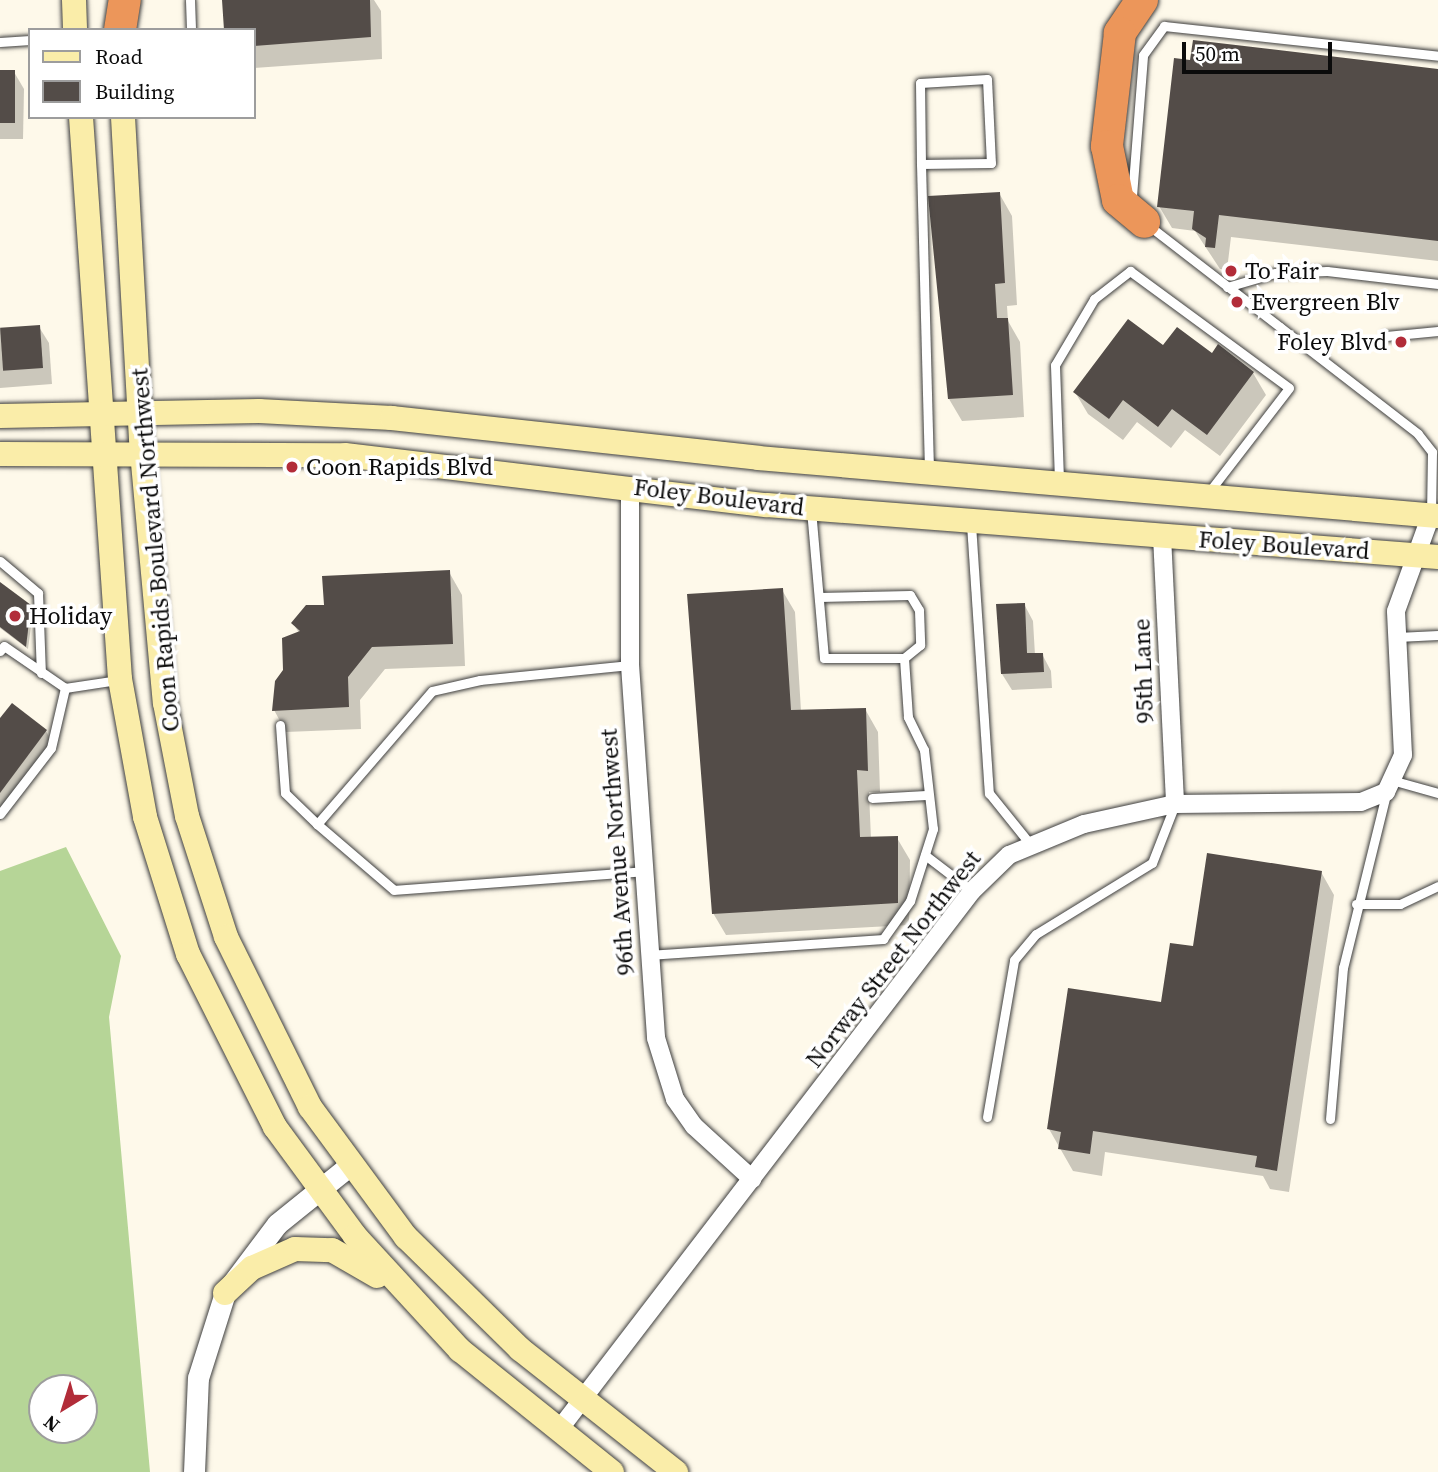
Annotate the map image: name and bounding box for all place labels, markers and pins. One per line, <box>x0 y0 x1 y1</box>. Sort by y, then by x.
place label: To Fair <box>1245 257 1319 285</box>
marker: To Fair <box>1223 263 1239 279</box>
place label: Evergreen Blv <box>1251 288 1400 316</box>
marker: Evergreen Blv <box>1229 294 1245 310</box>
place label: Foley Blvd <box>1277 328 1387 356</box>
marker: Foley Blvd <box>1393 334 1409 350</box>
place label: Coon Rapids Blvd <box>306 453 493 481</box>
marker: Coon Rapids Blvd <box>284 459 300 475</box>
place label: Holiday <box>29 602 112 630</box>
marker: Holiday <box>7 608 23 624</box>

